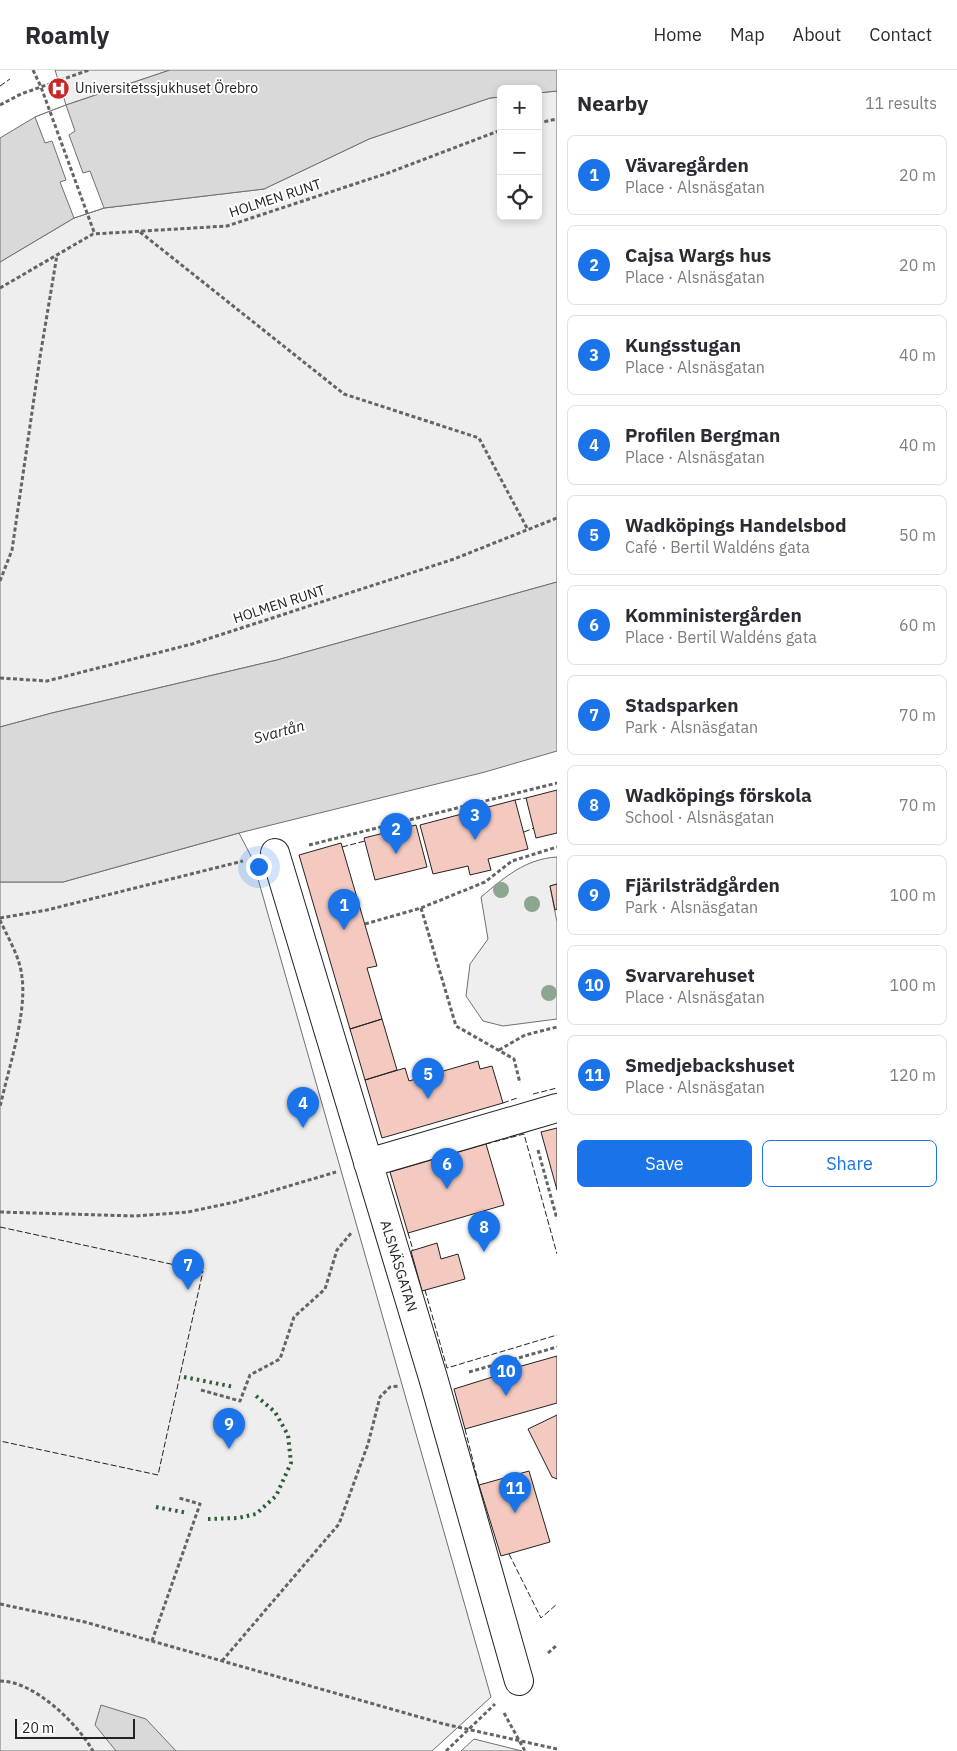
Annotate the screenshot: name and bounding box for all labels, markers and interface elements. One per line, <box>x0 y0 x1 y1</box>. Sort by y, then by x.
text: Roamly <box>25 19 109 51</box>
text: Home <box>654 23 702 46</box>
text: Map <box>730 23 765 46</box>
text: About <box>793 23 841 46</box>
text: Contact <box>869 23 932 46</box>
hospital icon: Universitetssjukhuset Örebro <box>47 76 71 100</box>
place label: Universitetssjukhuset Örebro <box>75 79 258 97</box>
map controls <box>497 85 542 220</box>
button: + <box>497 85 542 130</box>
text: Nearby <box>577 89 648 117</box>
text: 11 results <box>865 93 937 113</box>
button: − <box>497 130 542 175</box>
text: Vävaregården <box>625 153 749 177</box>
text: 1 <box>589 165 599 185</box>
text: 20 m <box>899 165 936 185</box>
street label: HOLMEN RUNT <box>227 175 323 221</box>
button: locate <box>497 175 542 220</box>
text: Place · Alsnäsgatan <box>625 177 765 197</box>
text: Cajsa Wargs hus <box>625 243 771 267</box>
text: 2 <box>589 255 599 275</box>
text: 20 m <box>899 255 936 275</box>
text: Place · Alsnäsgatan <box>625 267 765 287</box>
text: Kungsstugan <box>625 333 741 357</box>
text: 3 <box>589 345 599 365</box>
text: 40 m <box>899 345 936 365</box>
text: Place · Alsnäsgatan <box>625 357 765 377</box>
text: Profilen Bergman <box>625 423 780 447</box>
text: 4 <box>589 435 599 455</box>
text: 40 m <box>899 435 936 455</box>
text: Place · Alsnäsgatan <box>625 447 765 467</box>
text: Wadköpings Handelsbod <box>625 513 847 537</box>
text: 5 <box>589 525 599 545</box>
text: 50 m <box>899 525 936 545</box>
text: Café · Bertil Waldéns gata <box>625 537 810 557</box>
street label: HOLMEN RUNT <box>231 581 327 627</box>
text: Komministergården <box>625 603 802 627</box>
text: 6 <box>589 615 599 635</box>
text: 60 m <box>899 615 936 635</box>
text: Place · Bertil Waldéns gata <box>625 627 817 647</box>
text: Stadsparken <box>625 693 738 717</box>
text: 7 <box>589 705 599 725</box>
text: 70 m <box>899 705 936 725</box>
water label: Svartån <box>251 716 306 747</box>
text: Park · Alsnäsgatan <box>625 717 758 737</box>
text: Wadköpings förskola <box>625 783 812 807</box>
text: 8 <box>589 795 599 815</box>
text: 70 m <box>899 795 936 815</box>
pin: 3 <box>459 799 491 840</box>
text: School · Alsnäsgatan <box>625 807 774 827</box>
pin: 2 <box>380 813 412 854</box>
your location <box>246 854 272 880</box>
text: Fjärilsträdgården <box>625 873 780 897</box>
text: 9 <box>589 885 599 905</box>
text: 100 m <box>889 885 936 905</box>
pin: 1 <box>328 889 360 930</box>
text: Park · Alsnäsgatan <box>625 897 758 917</box>
text: Svarvarehuset <box>625 963 755 987</box>
text: 10 <box>584 975 604 995</box>
text: 100 m <box>889 975 936 995</box>
text: Place · Alsnäsgatan <box>625 987 765 1007</box>
text: Smedjebackshuset <box>625 1053 795 1077</box>
pin: 5 <box>412 1058 444 1099</box>
text: 11 <box>584 1065 604 1085</box>
text: 120 m <box>889 1065 936 1085</box>
text: Place · Alsnäsgatan <box>625 1077 765 1097</box>
pin: 4 <box>287 1087 319 1128</box>
button: Save <box>577 1140 752 1187</box>
button: Share <box>762 1140 937 1187</box>
pin: 6 <box>431 1148 463 1189</box>
pin: 8 <box>468 1211 500 1252</box>
street label: ALSNÄSGATAN <box>377 1218 421 1314</box>
pin: 7 <box>172 1249 204 1290</box>
pin: 10 <box>490 1355 522 1396</box>
pin: 9 <box>213 1408 245 1449</box>
pin: 11 <box>499 1472 531 1513</box>
scale bar <box>15 1716 135 1739</box>
text: 20 m <box>22 1719 54 1737</box>

